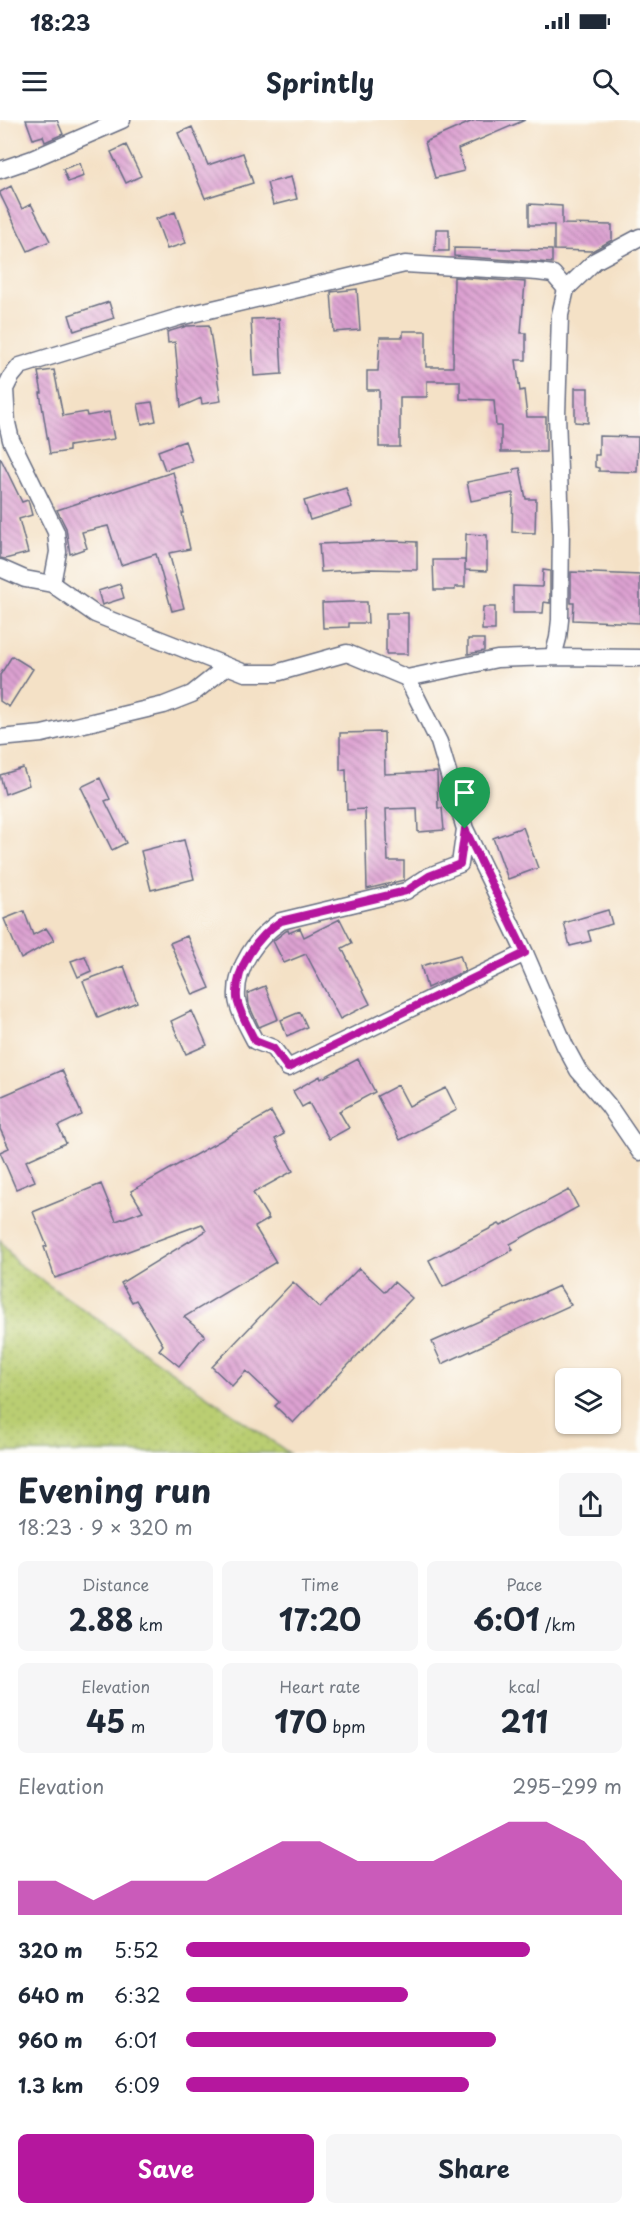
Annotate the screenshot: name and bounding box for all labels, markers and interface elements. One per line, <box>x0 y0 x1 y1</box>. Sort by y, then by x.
text: 18:23 <box>30 5 90 38</box>
text: Sprintly <box>266 61 374 102</box>
icon: menu <box>18 65 51 98</box>
icon: search <box>589 65 622 98</box>
pin <box>439 767 490 829</box>
icon: arrive <box>448 776 481 809</box>
map controls <box>555 1368 621 1434</box>
button: layers <box>555 1368 621 1434</box>
text: Evening run <box>18 1464 211 1514</box>
button: share <box>559 1473 622 1536</box>
text: 18:23 · 9 × 320 m <box>18 1512 193 1542</box>
text: Distance <box>82 1572 149 1596</box>
text: Time <box>301 1572 339 1596</box>
text: Pace <box>506 1572 542 1596</box>
text: 2.88 <box>68 1596 134 1641</box>
text: 17:20 <box>279 1596 361 1641</box>
text: 6:01 <box>473 1596 540 1641</box>
text: km <box>134 1612 163 1636</box>
text: /km <box>540 1612 575 1636</box>
text: Elevation <box>81 1674 150 1698</box>
text: Heart rate <box>280 1674 360 1698</box>
text: kcal <box>508 1674 540 1698</box>
text: 45 <box>86 1698 125 1743</box>
text: 170 <box>274 1698 327 1743</box>
text: 211 <box>500 1698 548 1743</box>
text: m <box>125 1714 145 1738</box>
text: bpm <box>327 1714 366 1738</box>
text: Elevation <box>18 1771 104 1801</box>
text: 295–299 m <box>512 1771 622 1801</box>
text: 320 m <box>18 1935 83 1965</box>
text: 5:52 <box>114 1935 159 1965</box>
text: 640 m <box>18 1980 84 2010</box>
text: 6:32 <box>114 1980 161 2010</box>
text: 960 m <box>18 2025 83 2055</box>
text: 6:01 <box>114 2025 157 2055</box>
text: 1.3 km <box>18 2070 84 2100</box>
text: 6:09 <box>114 2070 160 2100</box>
button: Save <box>18 2134 314 2203</box>
button: Share <box>326 2134 622 2203</box>

